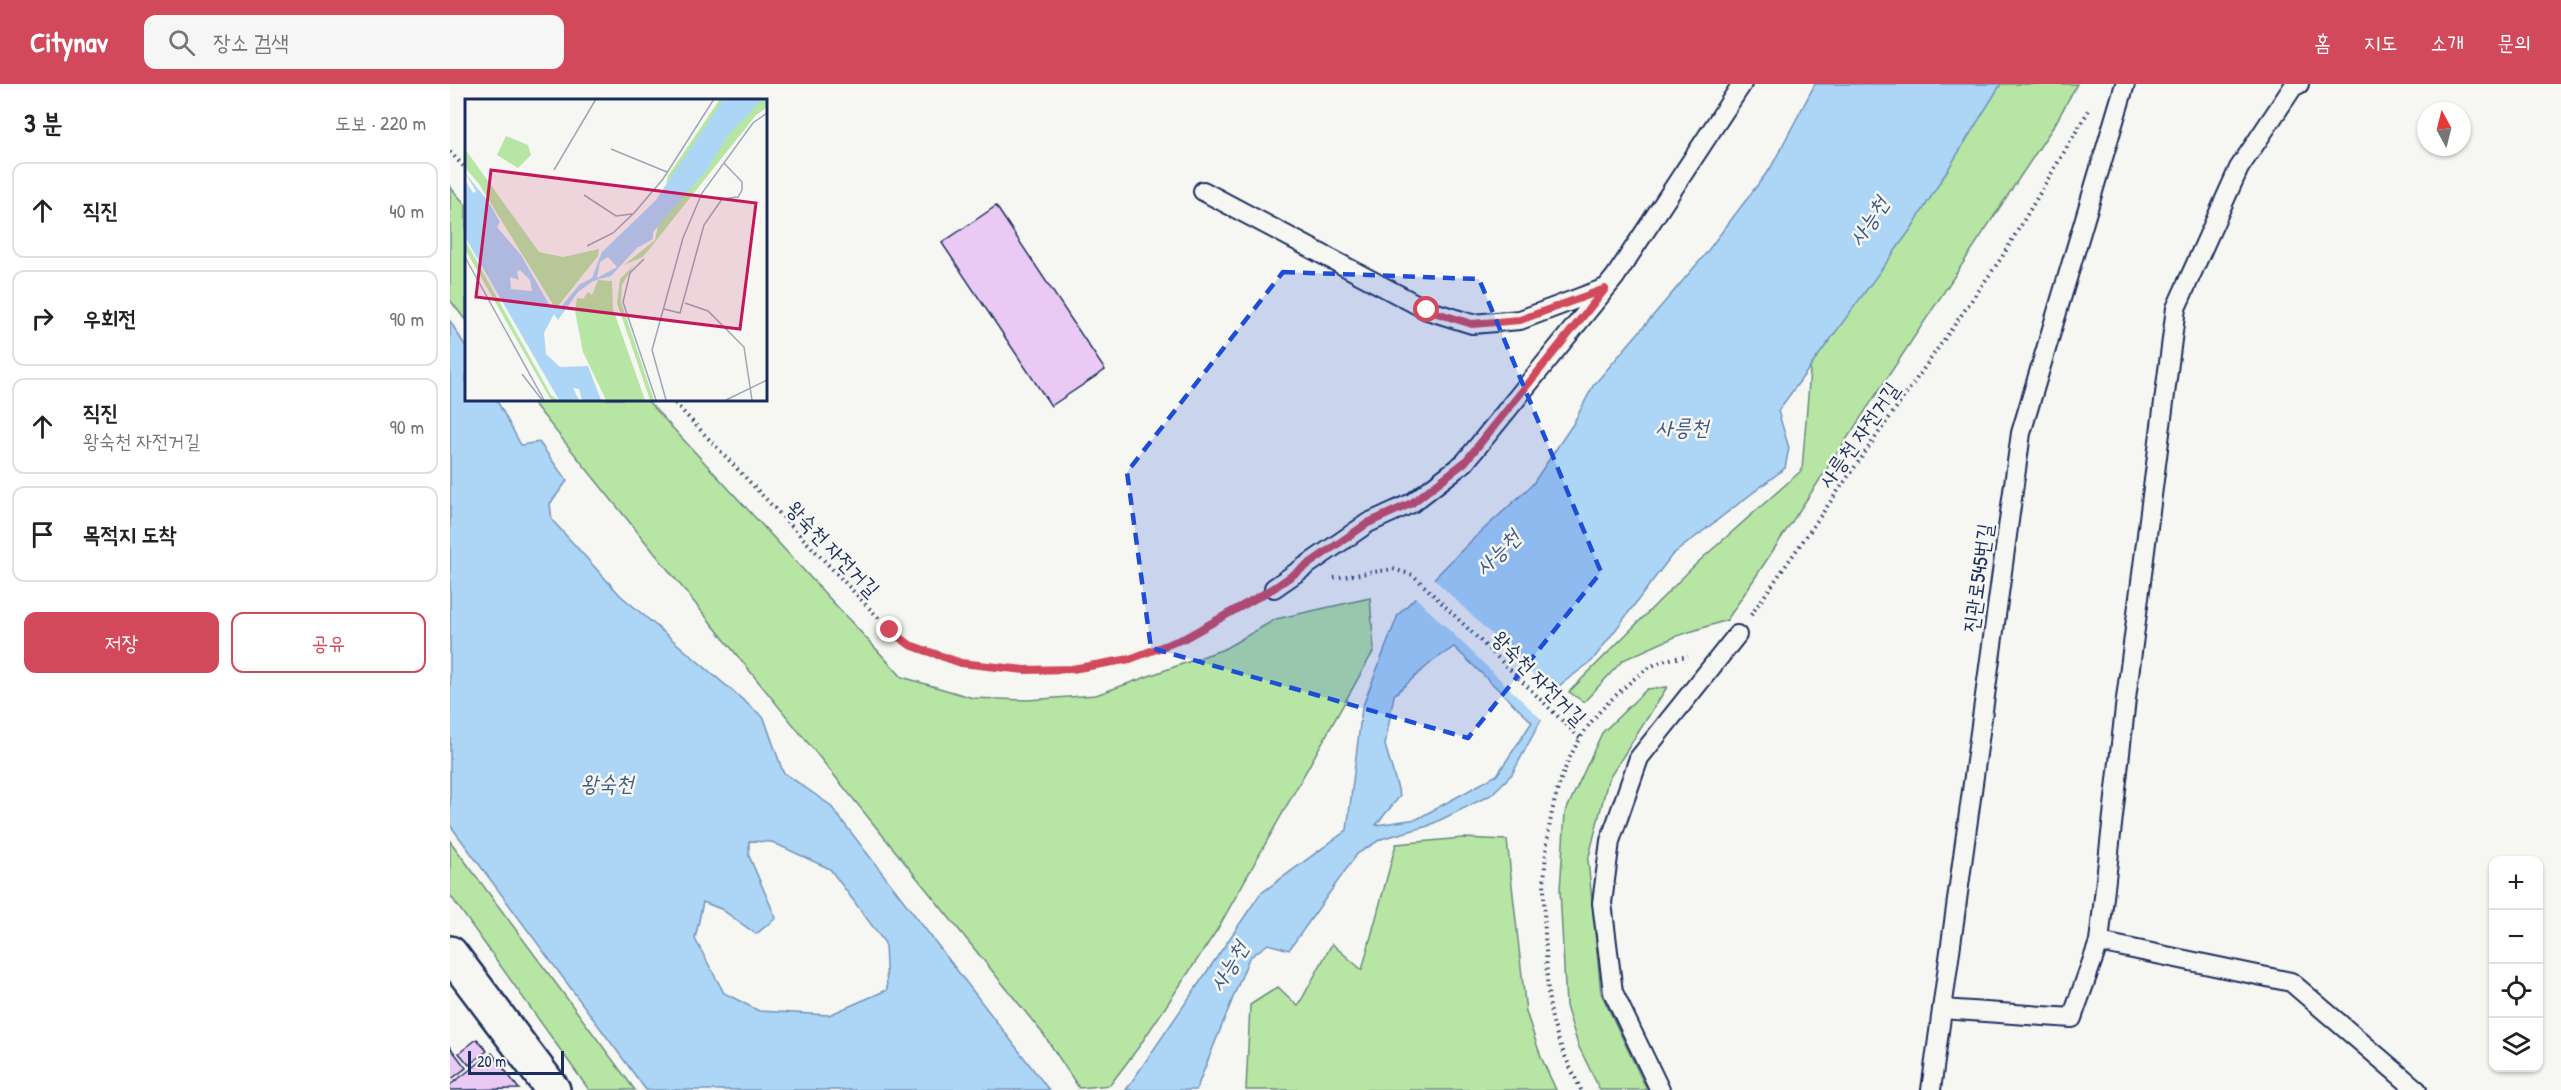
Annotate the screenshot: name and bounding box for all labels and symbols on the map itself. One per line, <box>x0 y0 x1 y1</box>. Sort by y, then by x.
inset map <box>465 99 766 400</box>
north arrow <box>2417 102 2471 156</box>
water label: 사능천 <box>1841 189 1896 251</box>
route start <box>1413 296 1439 322</box>
street label: 사릉천 자전거길 <box>1811 376 1906 493</box>
water label: 사릉천 <box>1655 412 1711 442</box>
street label: 왕숙천 자전거길 <box>780 494 887 603</box>
water label: 사능천 <box>1468 521 1528 581</box>
street label: 진관로545번길 <box>1955 521 2000 634</box>
route end <box>876 616 902 642</box>
street label: 왕숙천 자전거길 <box>1486 624 1593 731</box>
water label: 왕숙천 <box>580 768 636 798</box>
water label: 사능천 <box>1201 934 1256 996</box>
scale bar <box>468 1048 564 1076</box>

